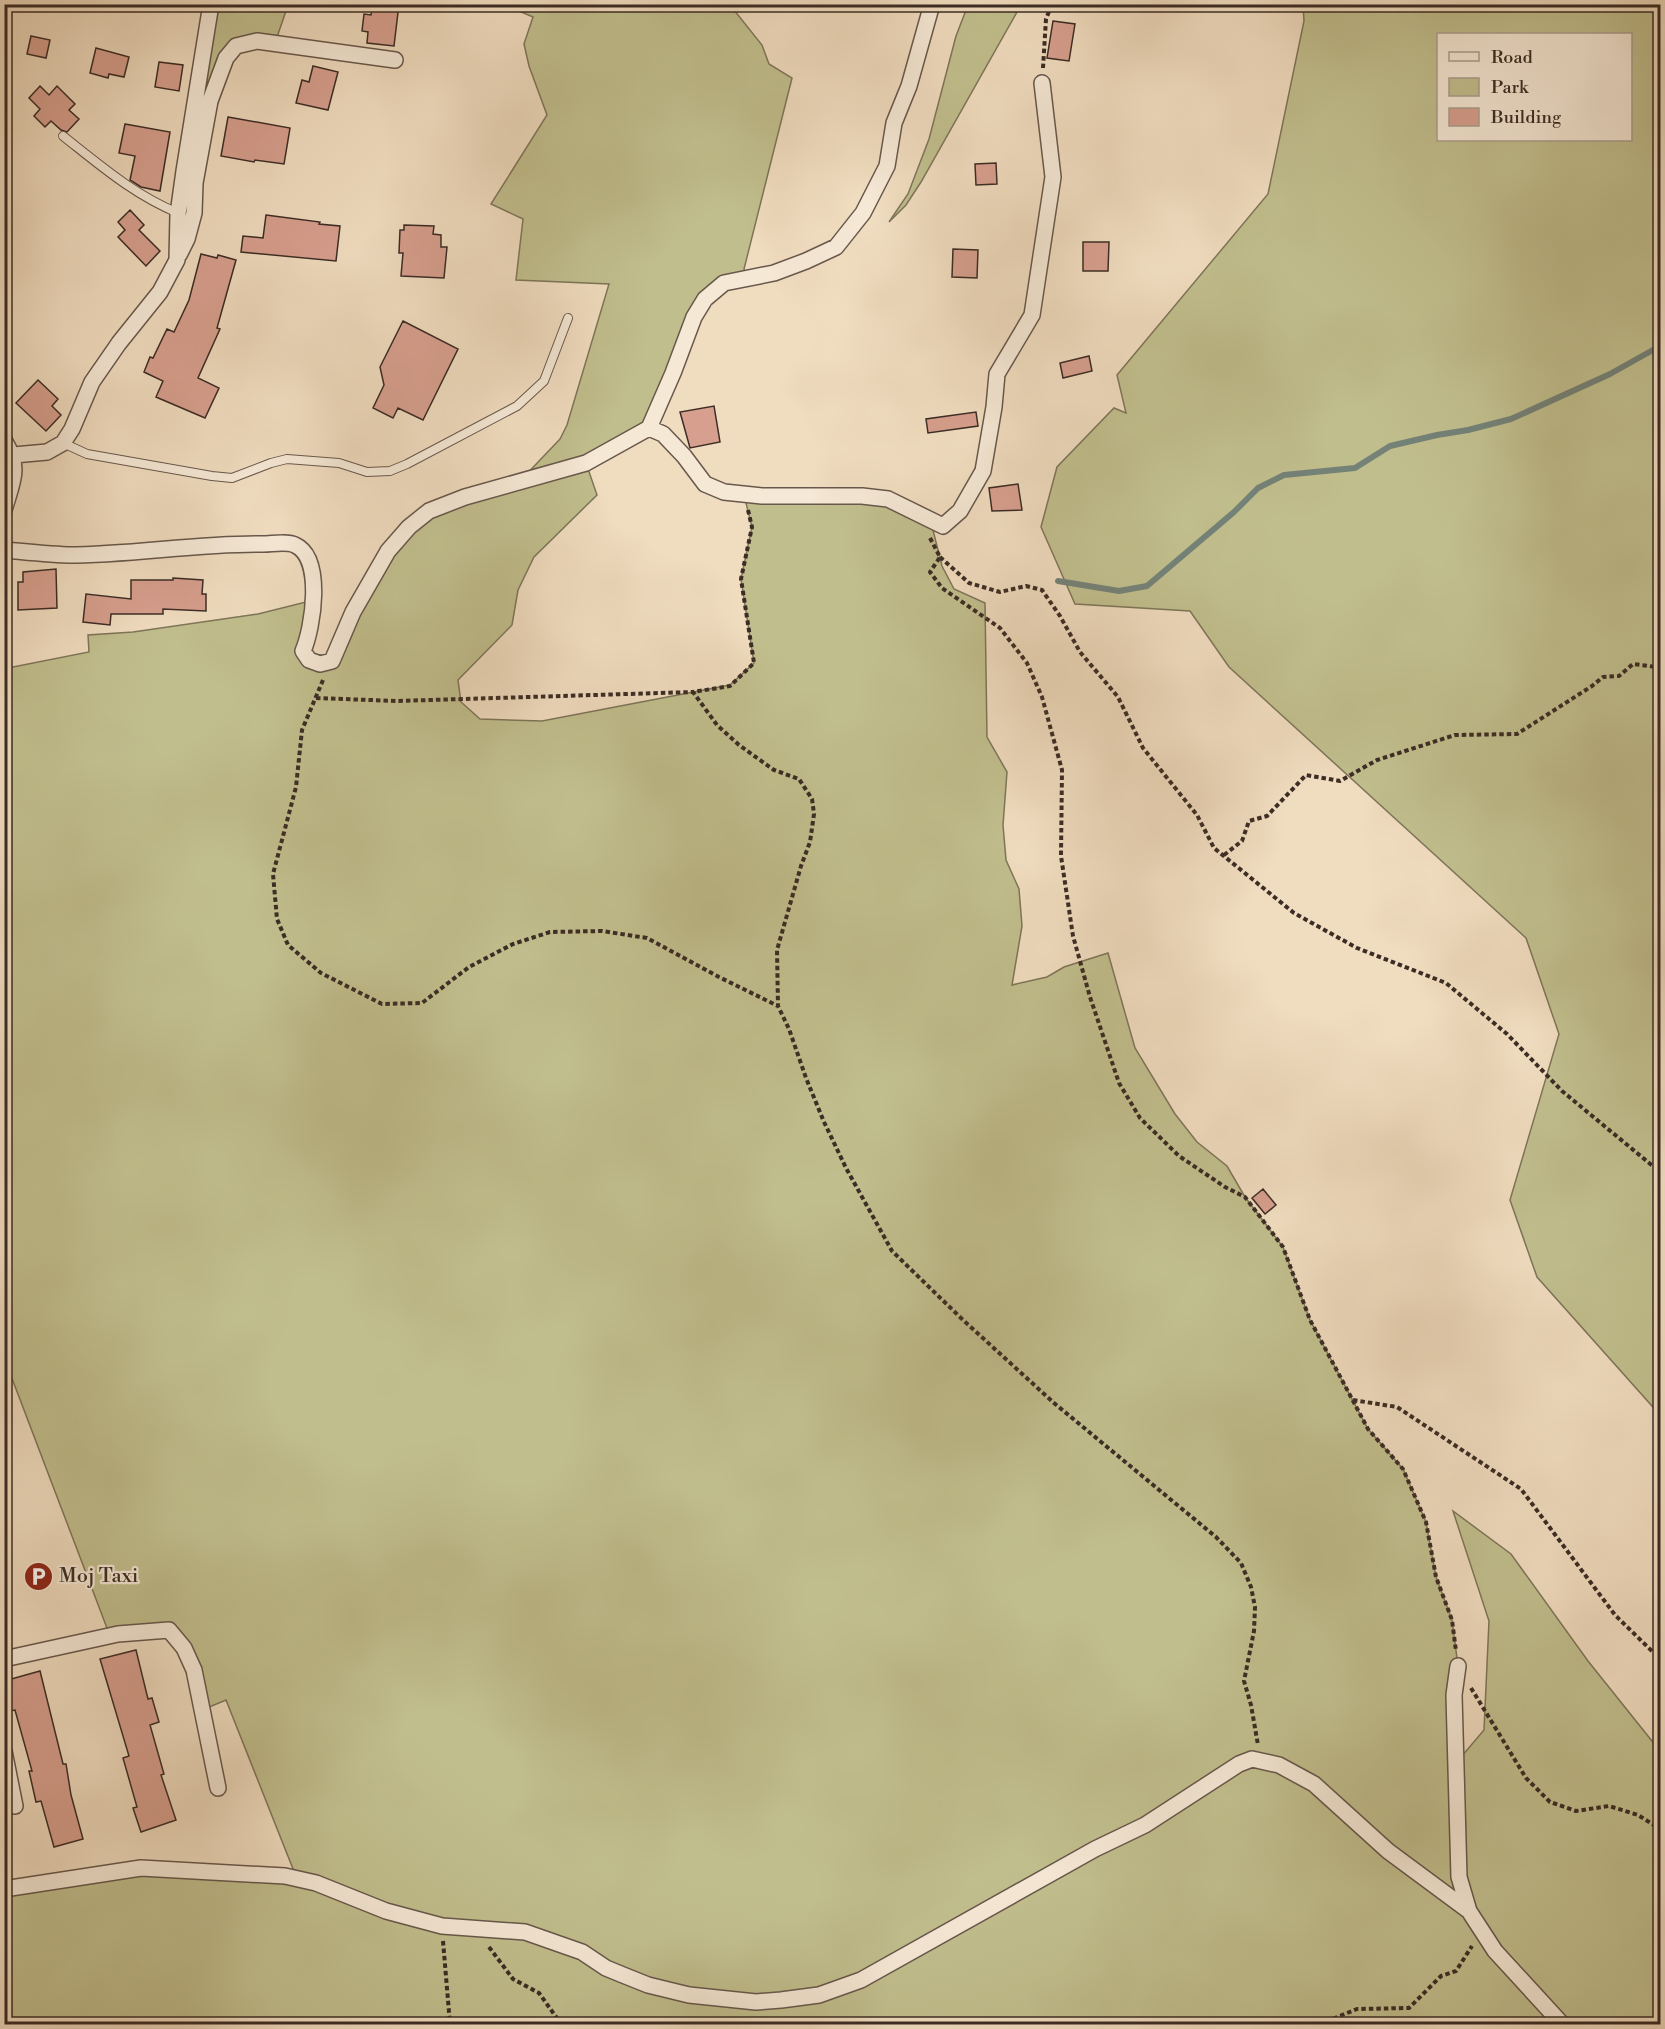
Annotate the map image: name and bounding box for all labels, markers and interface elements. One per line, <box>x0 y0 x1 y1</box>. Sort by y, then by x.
legend <box>1437 33 1632 141</box>
text: Road <box>1491 46 1534 69</box>
text: Park <box>1491 76 1530 99</box>
text: Building <box>1490 106 1562 129</box>
parking icon: Moj Taxi <box>22 1560 54 1592</box>
place label: Moj Taxi <box>59 1564 139 1589</box>

